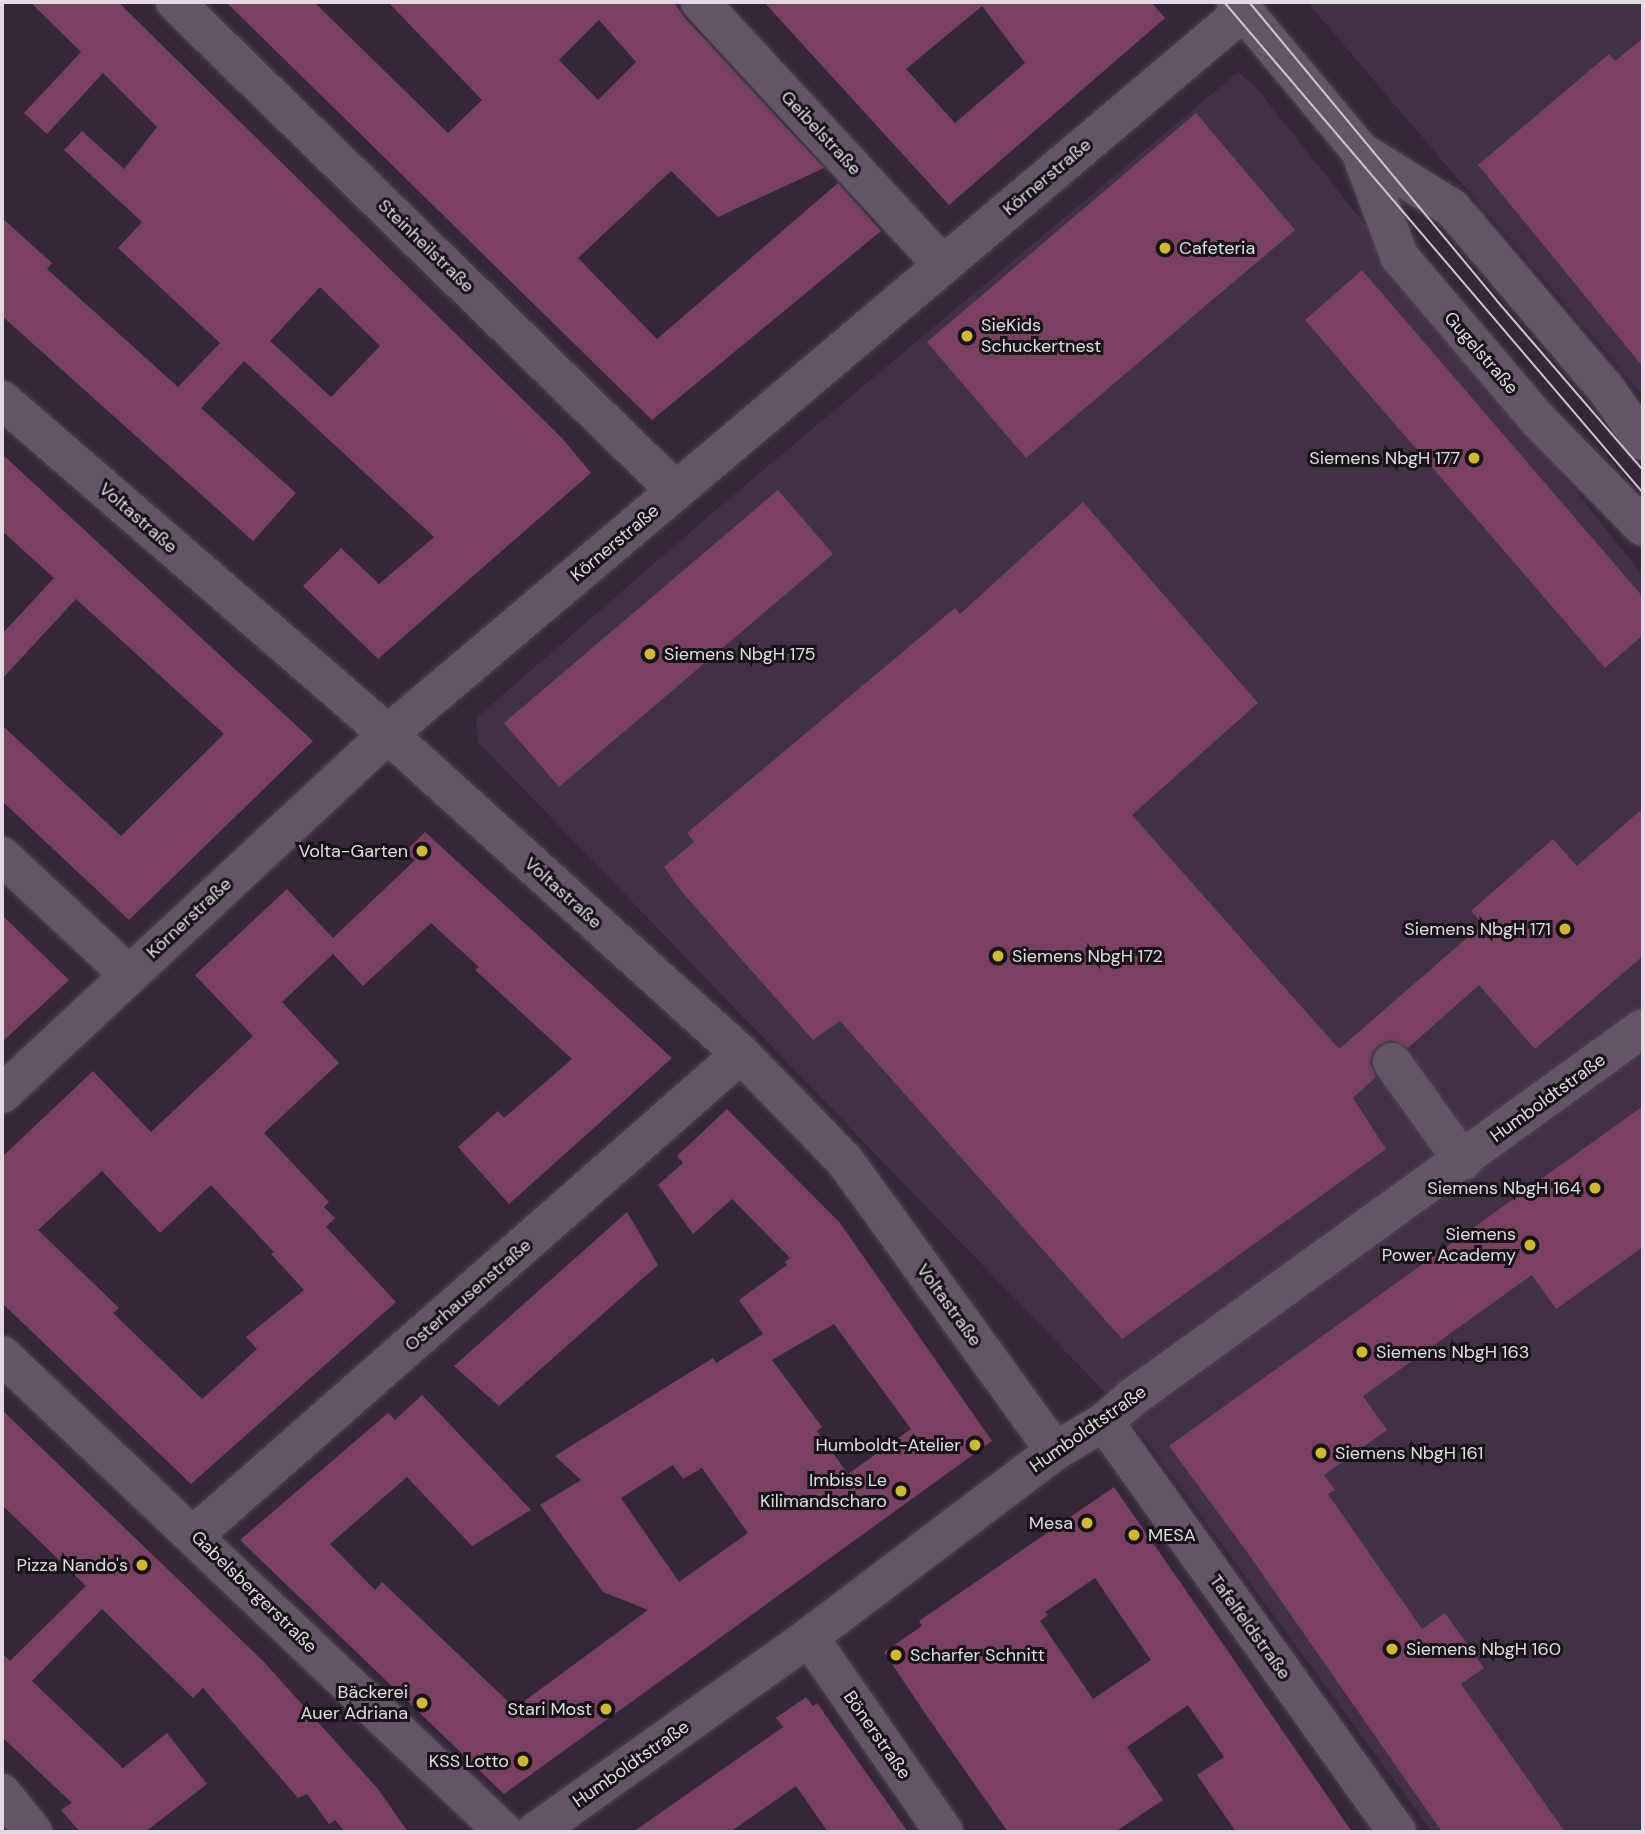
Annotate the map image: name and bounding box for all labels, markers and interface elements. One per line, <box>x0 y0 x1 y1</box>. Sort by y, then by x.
street label: Geibelstraße <box>776 86 866 180</box>
street label: Körnerstraße <box>999 134 1095 220</box>
street label: Steinheilstraße <box>374 195 478 297</box>
place label: Cafeteria <box>1179 237 1255 259</box>
marker: Cafeteria <box>1157 240 1173 256</box>
street label: Gugelstraße <box>1439 307 1523 399</box>
place label: SieKids Schuckertnest <box>981 315 1101 358</box>
marker: SieKids Schuckertnest <box>959 328 975 344</box>
place label: Siemens NbgH 177 <box>1309 447 1460 469</box>
marker: Siemens NbgH 177 <box>1466 450 1482 466</box>
street label: Voltastraße <box>95 478 181 558</box>
street label: Körnerstraße <box>567 500 663 586</box>
place label: Siemens NbgH 175 <box>664 643 816 665</box>
marker: Siemens NbgH 175 <box>642 646 658 662</box>
place label: Volta-Garten <box>298 840 408 862</box>
marker: Volta-Garten <box>414 843 430 859</box>
street label: Voltastraße <box>520 853 606 933</box>
street label: Körnerstraße <box>142 873 236 963</box>
place label: Siemens NbgH 171 <box>1404 918 1551 940</box>
marker: Siemens NbgH 171 <box>1557 921 1573 937</box>
place label: Siemens NbgH 172 <box>1012 945 1163 967</box>
marker: Siemens NbgH 172 <box>990 948 1006 964</box>
street label: Humboldtstraße <box>1486 1049 1610 1147</box>
place label: Siemens NbgH 164 <box>1427 1177 1581 1199</box>
marker: Siemens NbgH 164 <box>1587 1180 1603 1196</box>
place label: Siemens Power Academy <box>1382 1224 1516 1266</box>
street label: Osterhausenstraße <box>400 1234 536 1356</box>
marker: Siemens Power Academy <box>1522 1237 1538 1253</box>
street label: Voltastraße <box>912 1260 986 1350</box>
place label: Siemens NbgH 163 <box>1376 1341 1529 1363</box>
marker: Siemens NbgH 163 <box>1354 1344 1370 1360</box>
street label: Humboldtstraße <box>1026 1381 1150 1477</box>
place label: Humboldt-Atelier <box>815 1434 961 1456</box>
marker: Humboldt-Atelier <box>967 1437 983 1453</box>
place label: Siemens NbgH 161 <box>1335 1442 1483 1464</box>
marker: Siemens NbgH 161 <box>1313 1445 1329 1461</box>
place label: Imbiss Le Kilimandscharo <box>760 1470 887 1512</box>
marker: Imbiss Le Kilimandscharo <box>893 1483 909 1499</box>
place label: Mesa <box>1029 1512 1073 1534</box>
marker: Mesa <box>1079 1515 1095 1531</box>
place label: MESA <box>1148 1524 1196 1546</box>
street label: Gabelsbergerstraße <box>187 1526 321 1658</box>
marker: MESA <box>1126 1527 1142 1543</box>
place label: Pizza Nando's <box>17 1554 128 1576</box>
marker: Pizza Nando's <box>134 1557 150 1573</box>
street label: Tafelfeldstraße <box>1205 1571 1295 1683</box>
place label: Siemens NbgH 160 <box>1406 1638 1561 1660</box>
marker: Siemens NbgH 160 <box>1384 1641 1400 1657</box>
place label: Scharfer Schnitt <box>910 1644 1045 1666</box>
marker: Scharfer Schnitt <box>888 1647 904 1663</box>
place label: Bäckerei Auer Adriana <box>301 1682 408 1724</box>
street label: Bönerstraße <box>839 1687 915 1783</box>
marker: Bäckerei Auer Adriana <box>414 1695 430 1711</box>
place label: Stari Most <box>507 1698 592 1720</box>
marker: Stari Most <box>598 1701 614 1717</box>
street label: Humboldtstraße <box>569 1716 693 1812</box>
place label: KSS Lotto <box>429 1750 509 1772</box>
marker: KSS Lotto <box>515 1753 531 1769</box>

